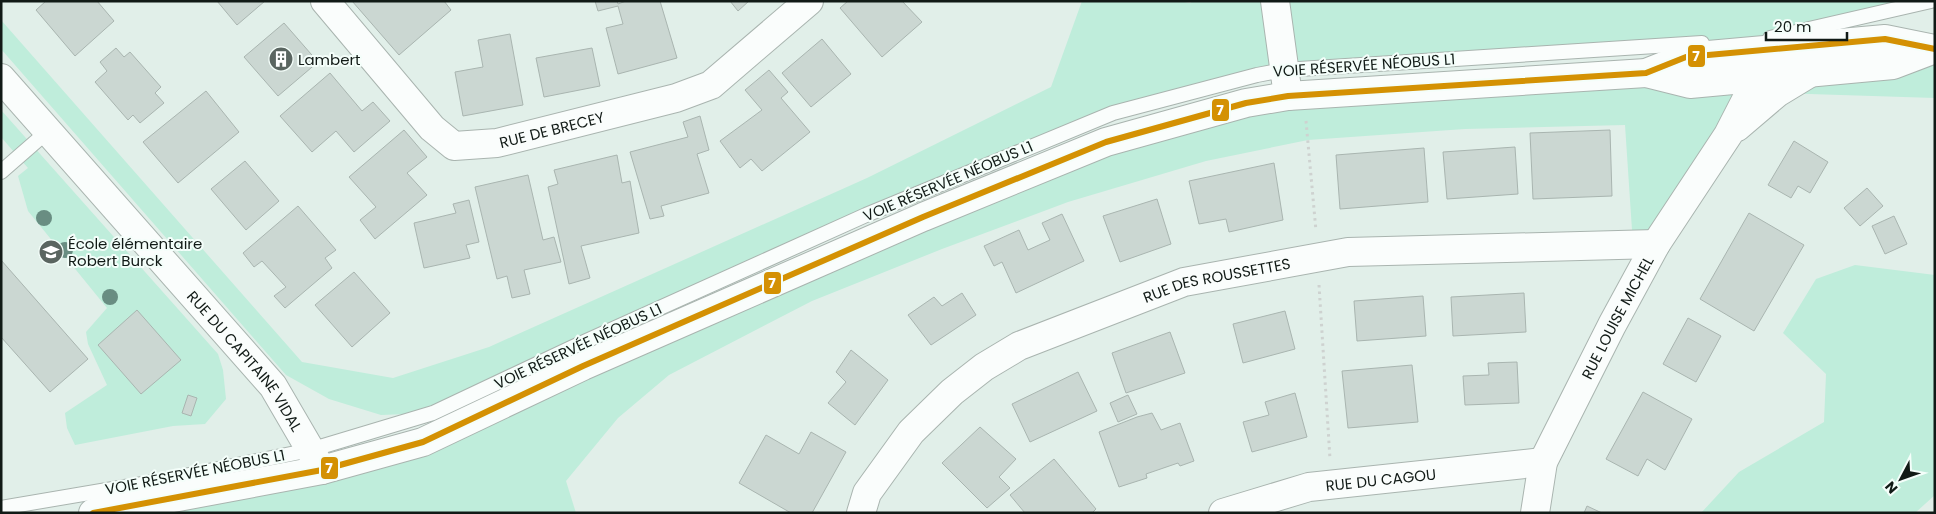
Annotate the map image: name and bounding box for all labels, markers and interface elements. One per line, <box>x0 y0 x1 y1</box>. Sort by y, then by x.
scale bar <box>1766 10 1847 42</box>
text: 20 m <box>1774 16 1812 37</box>
line badge: 7 <box>1687 44 1706 68</box>
building icon: Lambert <box>268 46 294 72</box>
text: 7 <box>1692 46 1700 66</box>
street label: VOIE RÉSERVÉE NÉOBUS L1 <box>1272 48 1456 82</box>
place label: Lambert <box>298 49 361 70</box>
line badge: 7 <box>1211 98 1230 122</box>
text: 7 <box>1216 100 1224 120</box>
street label: RUE DE BRECEY <box>497 106 607 153</box>
street label: VOIE RÉSERVÉE NÉOBUS L1 <box>860 136 1036 226</box>
place label: École élémentaire Robert Burck <box>68 233 202 271</box>
school or university icon: École élémentaire Robert Burck <box>38 239 64 265</box>
street label: RUE DES ROUSSETTES <box>1140 252 1292 307</box>
street label: RUE LOUISE MICHEL <box>1576 252 1658 383</box>
line badge: 7 <box>763 271 782 295</box>
text: 7 <box>768 273 776 293</box>
street label: RUE DU CAPITAINE VIDAL <box>183 286 308 435</box>
street label: VOIE RÉSERVÉE NÉOBUS L1 <box>491 298 665 394</box>
street label: VOIE RÉSERVÉE NÉOBUS L1 <box>103 444 287 500</box>
north arrow <box>1876 454 1926 504</box>
line badge: 7 <box>320 456 339 480</box>
text: 7 <box>325 458 333 478</box>
street label: RUE DU CAGOU <box>1324 463 1437 496</box>
text: N <box>1880 477 1902 498</box>

